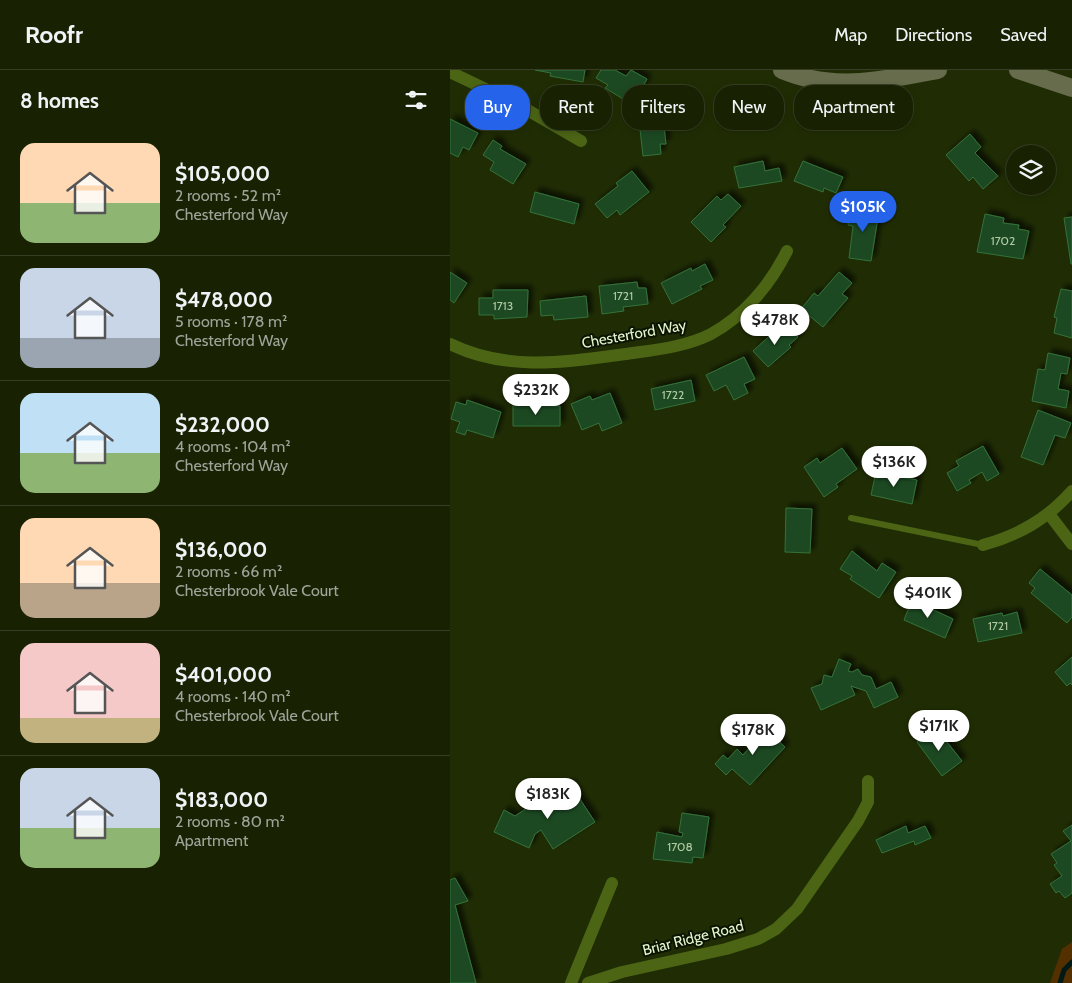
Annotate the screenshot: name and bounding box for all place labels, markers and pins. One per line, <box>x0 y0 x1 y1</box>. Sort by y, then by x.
pin: $105K <box>828 190 898 233</box>
pin: $478K <box>740 304 810 346</box>
pin: $232K <box>501 374 571 416</box>
pin: $136K <box>859 446 929 488</box>
pin: $401K <box>893 576 963 619</box>
pin: $171K <box>904 710 974 752</box>
pin: $178K <box>718 714 788 756</box>
pin: $183K <box>513 778 583 820</box>

